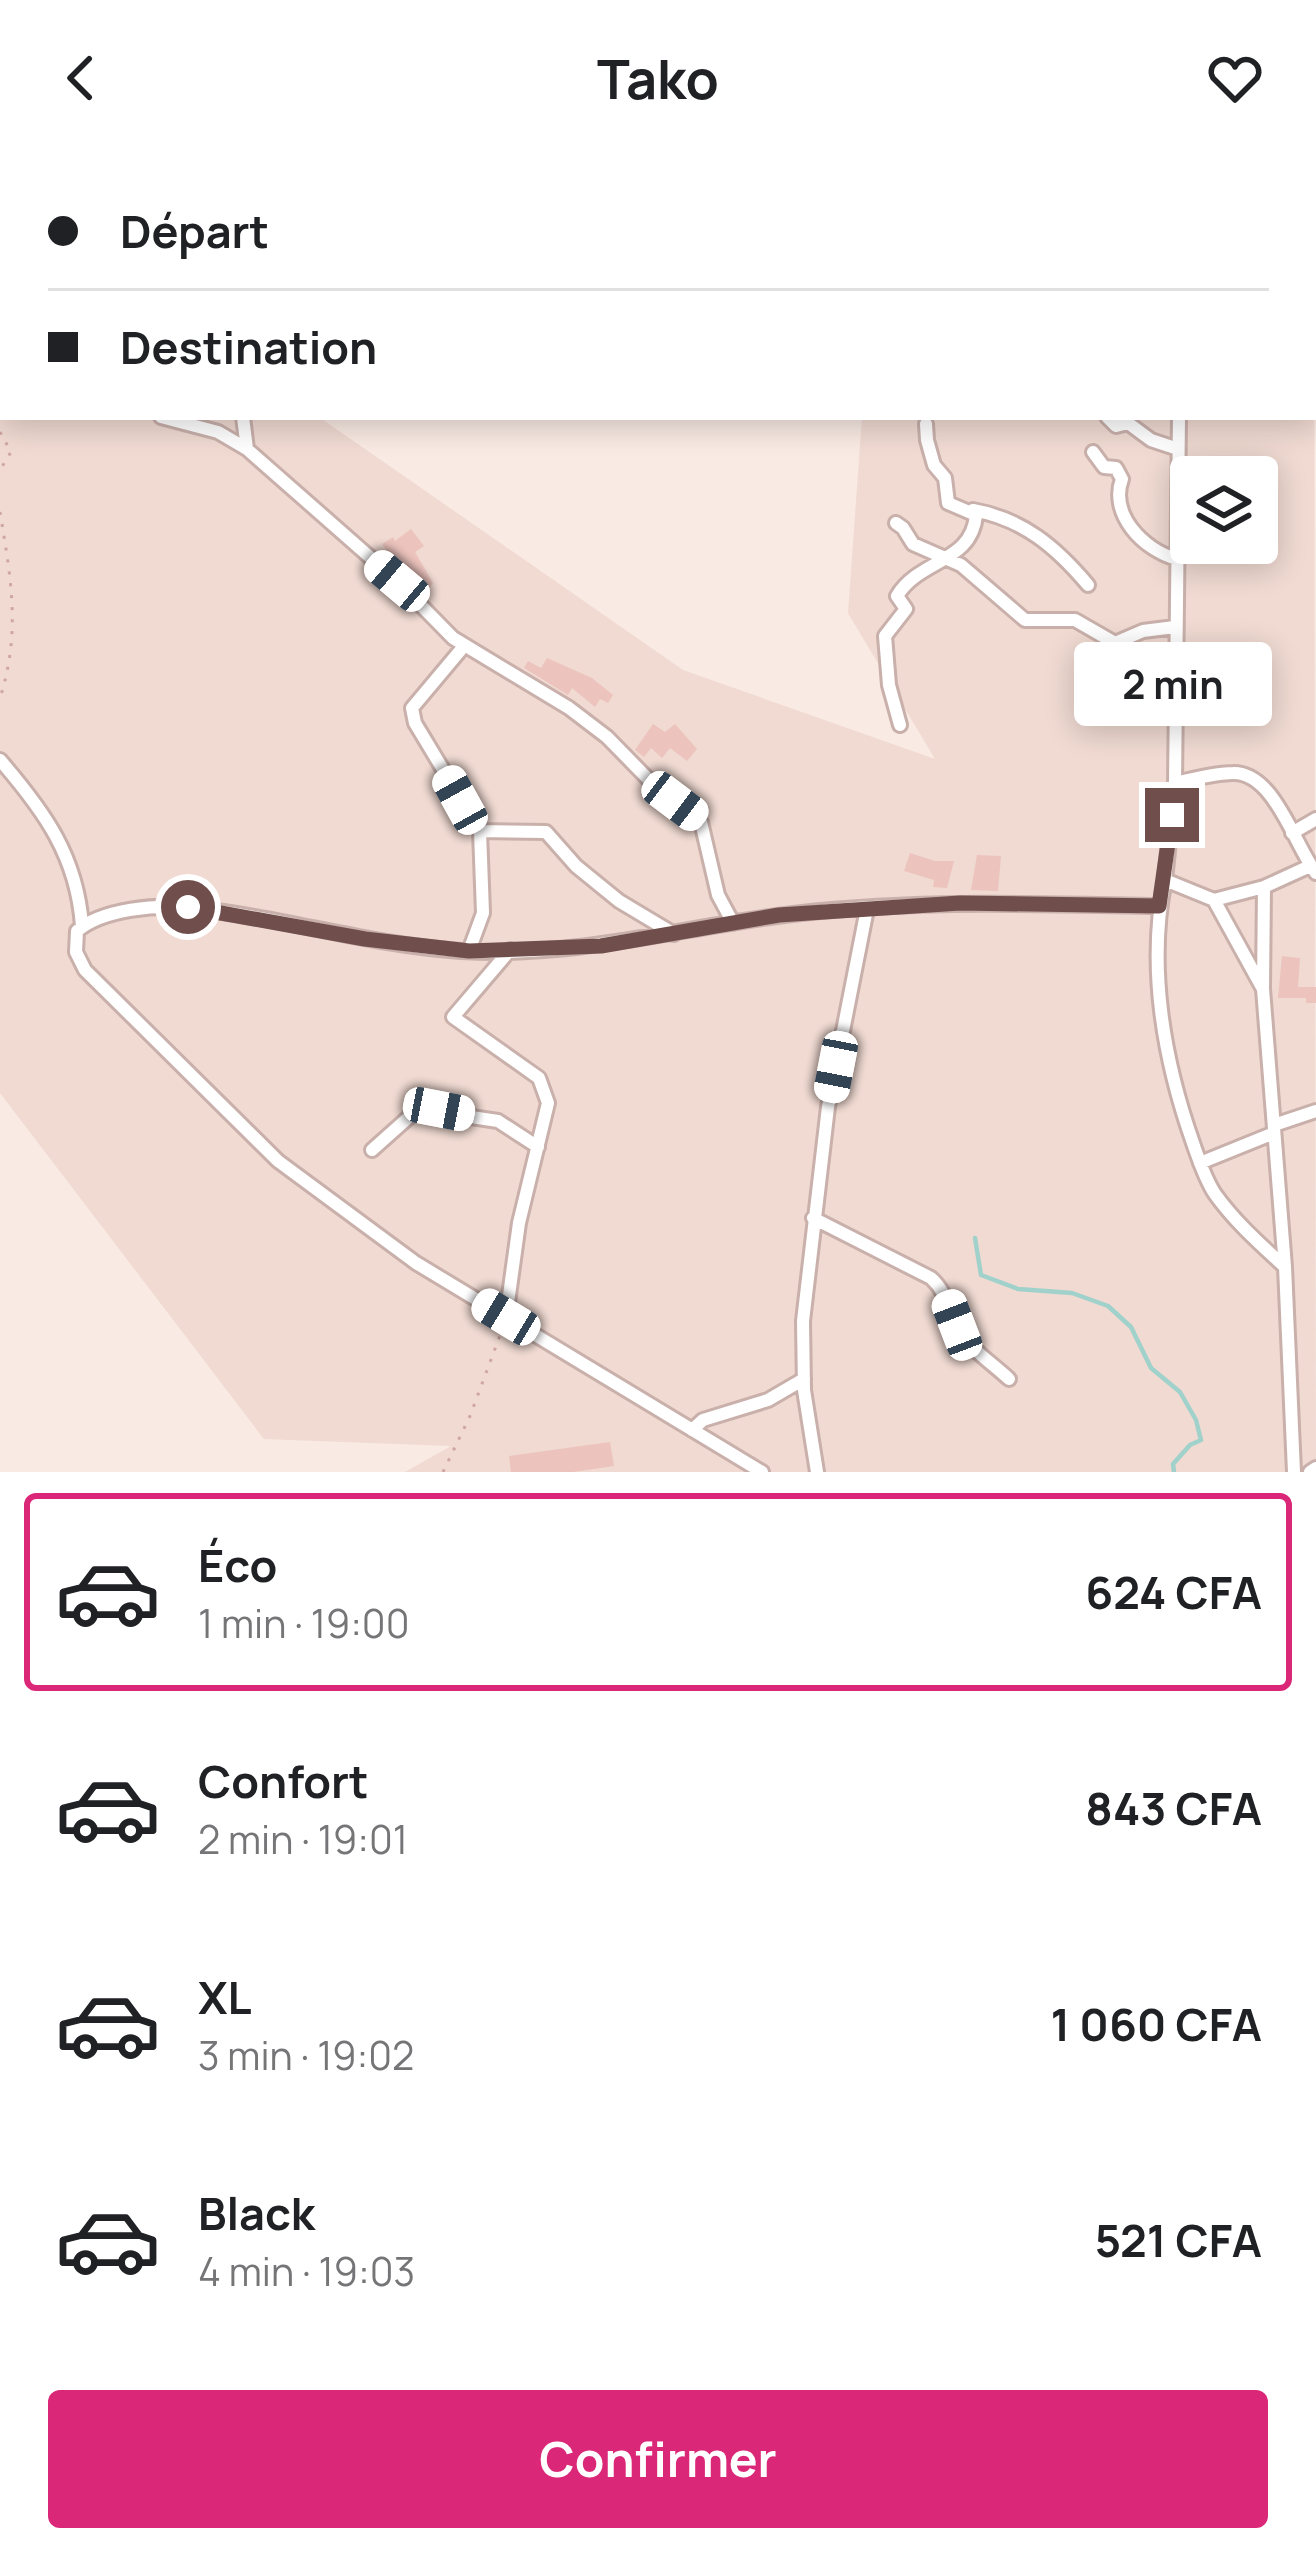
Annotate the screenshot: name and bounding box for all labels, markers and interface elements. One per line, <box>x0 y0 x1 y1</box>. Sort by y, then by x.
text: Tako <box>597 41 719 115</box>
icon: back <box>48 45 114 111</box>
icon: heart <box>1202 45 1268 111</box>
text: Départ <box>120 200 269 262</box>
text: Destination <box>120 316 377 378</box>
map controls <box>1170 456 1278 564</box>
button: layers <box>1170 456 1278 564</box>
car <box>358 544 436 618</box>
callout: 2 min <box>1073 641 1271 725</box>
text: 2 min <box>1122 657 1224 711</box>
car <box>427 760 493 840</box>
car <box>635 765 715 837</box>
route end <box>1145 788 1199 842</box>
route start <box>161 880 215 934</box>
car <box>811 1028 861 1106</box>
car <box>400 1084 478 1134</box>
car <box>466 1283 546 1351</box>
car <box>927 1285 987 1365</box>
text: Éco <box>198 1534 277 1596</box>
icon: car <box>54 1538 162 1646</box>
text: 624 CFA <box>1085 1561 1262 1623</box>
text: 1 min · 19:00 <box>198 1596 409 1650</box>
text: Confort <box>198 1750 369 1812</box>
icon: car <box>54 1754 162 1862</box>
text: 843 CFA <box>1085 1777 1262 1839</box>
text: 2 min · 19:01 <box>198 1812 408 1866</box>
text: XL <box>198 1966 252 2028</box>
icon: car <box>54 1970 162 2078</box>
text: 1 060 CFA <box>1051 1993 1262 2055</box>
text: 3 min · 19:02 <box>198 2028 414 2082</box>
text: Black <box>198 2182 315 2244</box>
icon: car <box>54 2186 162 2294</box>
text: 521 CFA <box>1095 2209 1262 2271</box>
text: 4 min · 19:03 <box>198 2244 415 2298</box>
button: Confirmer <box>48 2390 1268 2528</box>

